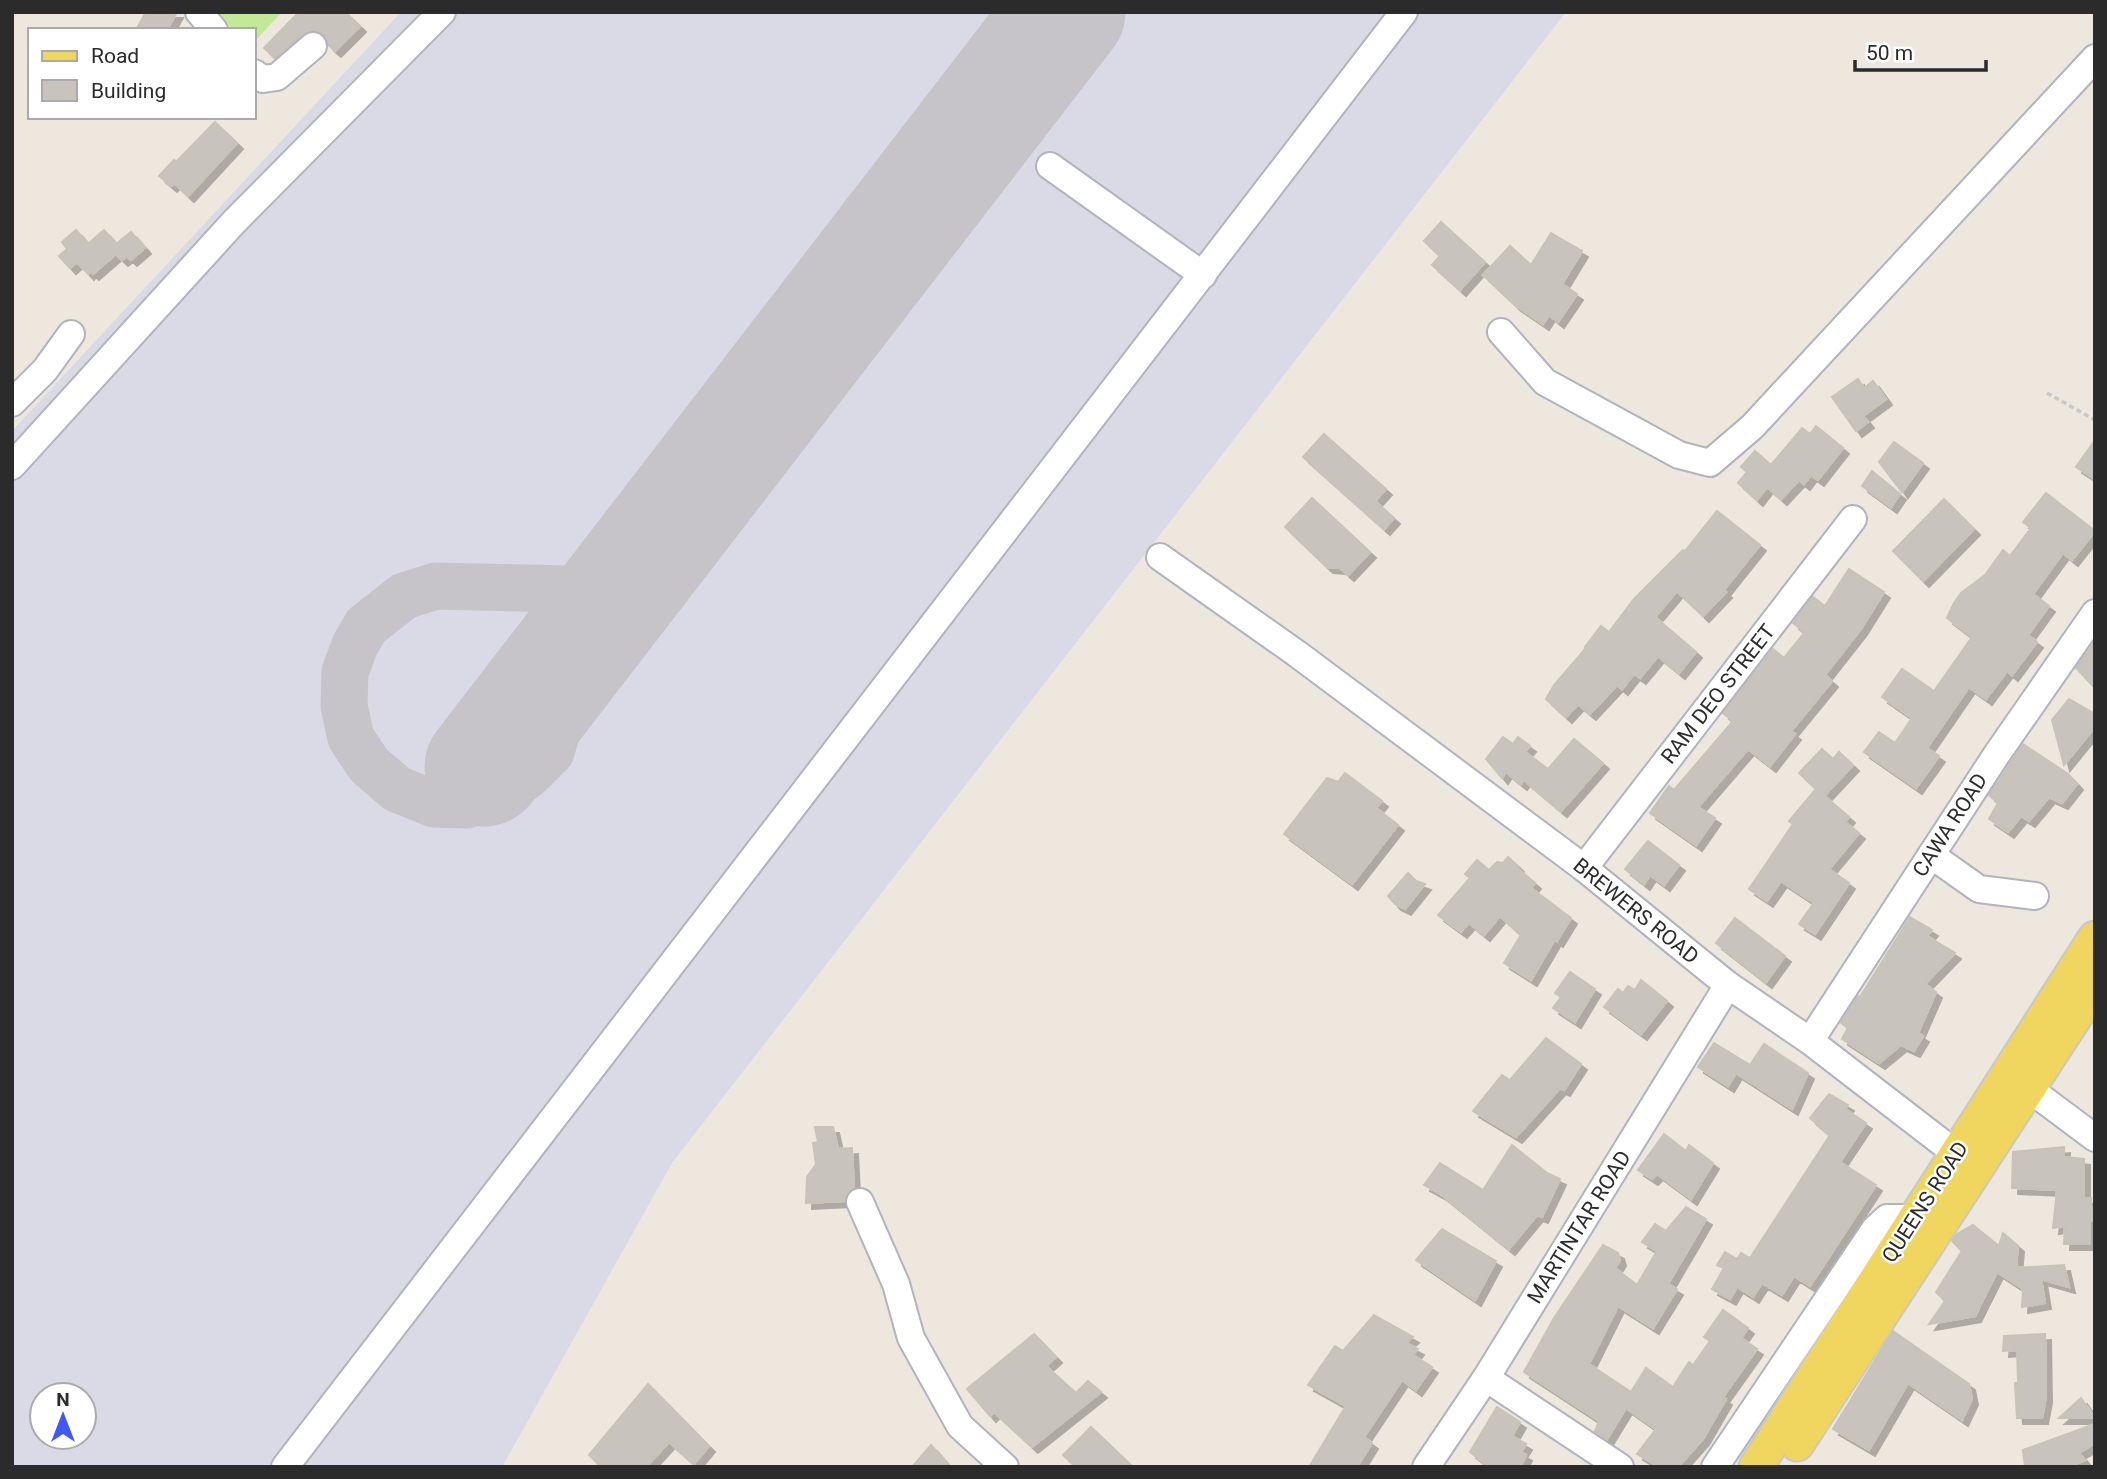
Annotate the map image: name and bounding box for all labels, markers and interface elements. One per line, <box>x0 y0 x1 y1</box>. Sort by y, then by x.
legend <box>28 28 256 119</box>
scale bar <box>1855 28 1986 72</box>
text: 50 m <box>1866 41 1913 65</box>
text: Road <box>91 44 139 68</box>
text: Building <box>91 79 166 103</box>
street label: RAM DEO STREET <box>1656 619 1780 768</box>
street label: CAWA ROAD <box>1908 769 1992 881</box>
street label: BREWERS ROAD <box>1569 853 1703 969</box>
street label: QUEENS ROAD <box>1877 1137 1973 1267</box>
street label: MARTINTAR ROAD <box>1522 1146 1636 1308</box>
north arrow <box>28 1381 98 1451</box>
text: N <box>56 1388 70 1411</box>

